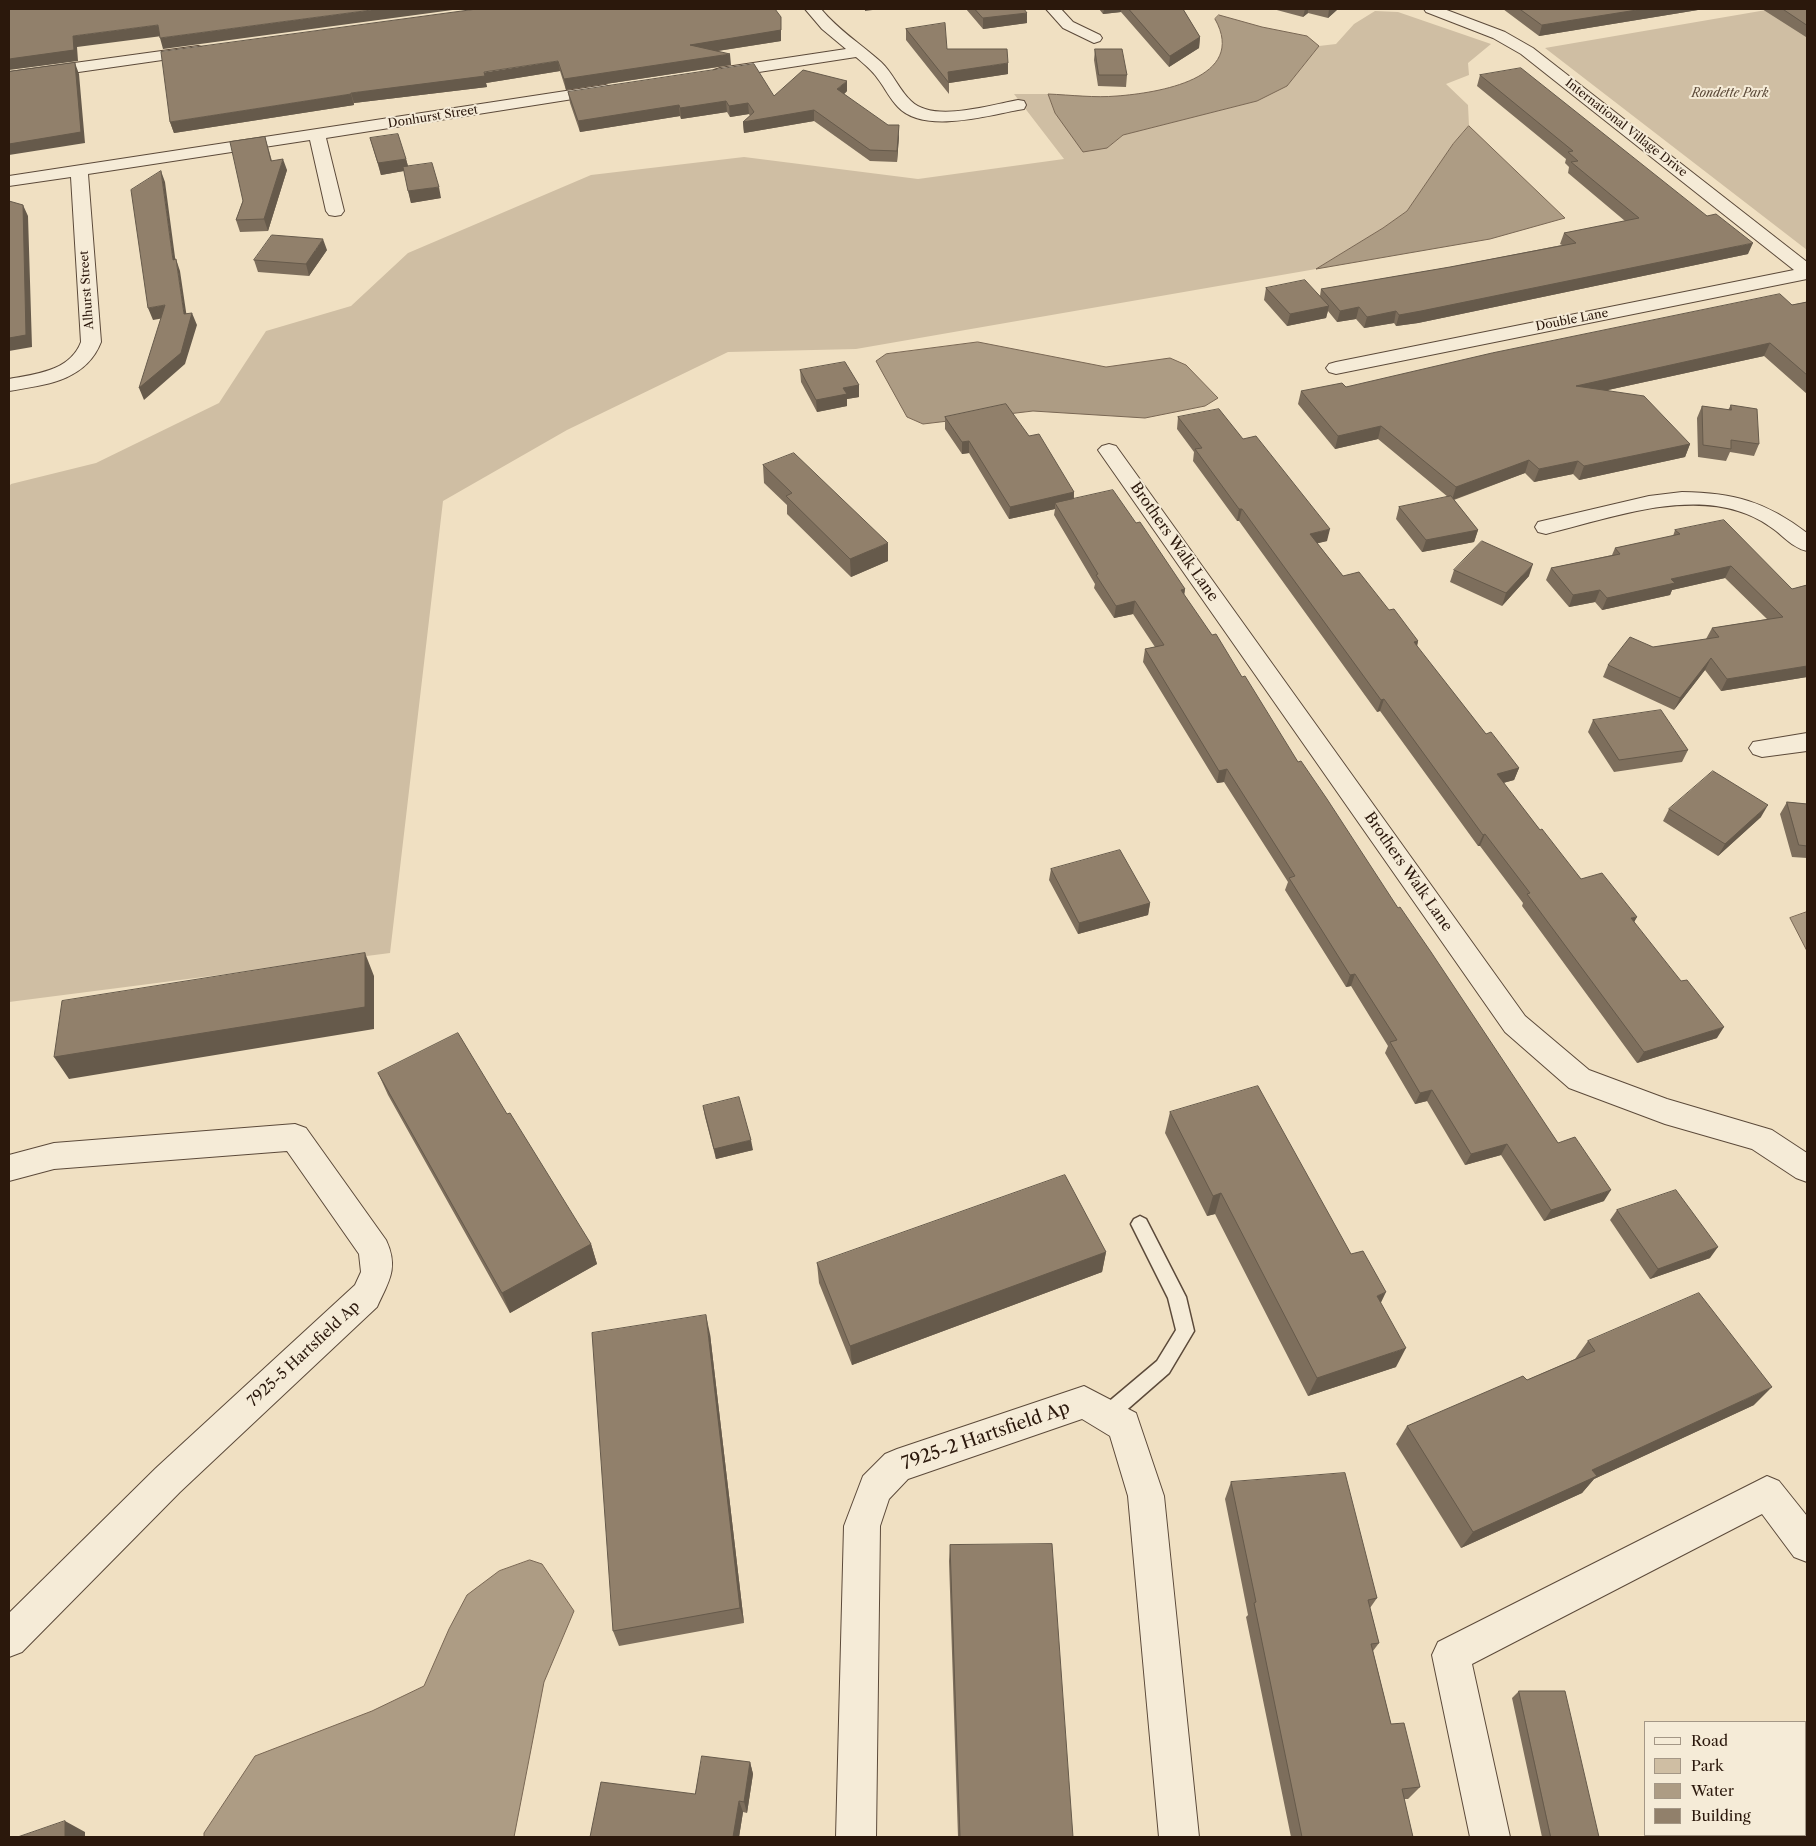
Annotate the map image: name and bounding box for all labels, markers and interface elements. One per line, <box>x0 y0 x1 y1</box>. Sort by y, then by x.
street label: International Village Drive <box>1562 76 1690 180</box>
park label: Rondette Park <box>1691 87 1769 101</box>
street label: Donhurst Street <box>387 103 479 131</box>
street label: Alhurst Street <box>77 250 97 330</box>
street label: Double Lane <box>1534 306 1610 334</box>
street label: Brothers Walk Lane <box>1126 479 1222 605</box>
street label: Brothers Walk Lane <box>1360 809 1456 935</box>
street label: 7925-5 Hartsfield Ap <box>244 1297 364 1411</box>
street label: 7925-2 Hartsfield Ap <box>899 1397 1073 1475</box>
legend <box>1644 1721 1806 1836</box>
text: Road <box>1691 1731 1728 1750</box>
text: Park <box>1691 1756 1724 1775</box>
text: Water <box>1691 1781 1734 1800</box>
text: Building <box>1691 1806 1751 1825</box>

